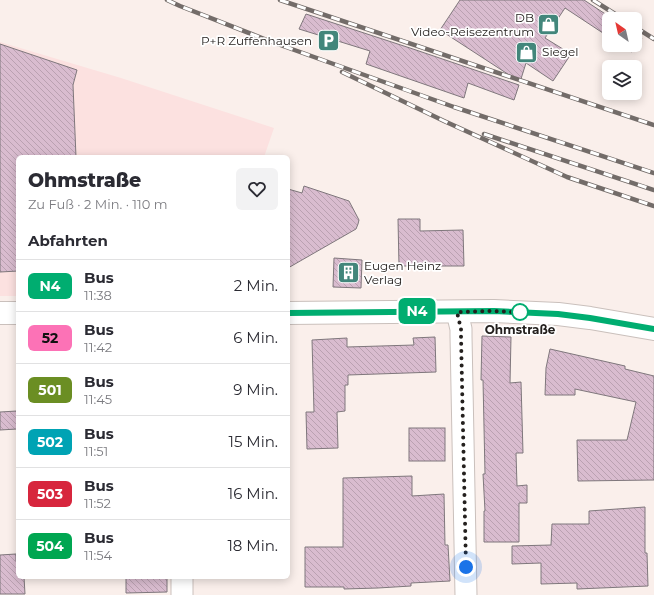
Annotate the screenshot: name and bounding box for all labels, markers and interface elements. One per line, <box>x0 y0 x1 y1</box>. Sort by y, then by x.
place label: DB Video-Reisezentrum <box>411 10 534 39</box>
shop icon: DB Video-Reisezentrum <box>536 12 562 38</box>
north arrow <box>602 12 642 52</box>
map controls <box>602 12 642 100</box>
parking icon: P+R Zuffenhausen <box>315 28 341 54</box>
place label: P+R Zuffenhausen <box>201 33 312 48</box>
shop icon: Siegel <box>514 39 540 65</box>
place label: Siegel <box>542 44 579 59</box>
button: layers <box>602 60 642 100</box>
button: heart <box>236 168 278 210</box>
text: Ohmstraße <box>28 169 141 192</box>
text: Zu Fuß · 2 Min. · 110 m <box>28 196 168 212</box>
text: Abfahrten <box>28 231 108 250</box>
place label: Eugen Heinz Verlag <box>364 258 441 287</box>
building icon: Eugen Heinz Verlag <box>335 260 361 286</box>
text: Bus <box>84 268 114 287</box>
text: 2 Min. <box>234 276 278 295</box>
text: N4 <box>40 277 60 295</box>
text: 11:38 <box>84 287 112 303</box>
line badge: N4 <box>399 298 435 324</box>
text: N4 <box>407 302 427 320</box>
marker: Ohmstraße <box>511 303 529 321</box>
text: Bus <box>84 320 114 339</box>
place label: Ohmstraße <box>485 322 556 337</box>
text: 6 Min. <box>233 328 278 347</box>
text: 52 <box>42 329 58 347</box>
text: 11:42 <box>84 339 112 355</box>
text: Bus <box>84 372 114 391</box>
text: 9 Min. <box>233 380 278 399</box>
text: 501 <box>38 381 62 399</box>
text: 11:45 <box>84 391 112 407</box>
text: Bus <box>84 424 114 443</box>
text: 15 Min. <box>228 432 278 451</box>
text: 502 <box>37 433 63 451</box>
text: 11:51 <box>84 443 108 459</box>
text: Bus <box>84 476 114 495</box>
text: 16 Min. <box>228 484 278 503</box>
text: 503 <box>37 485 63 503</box>
text: 11:52 <box>84 495 111 511</box>
text: Bus <box>84 528 114 547</box>
text: 18 Min. <box>227 536 278 555</box>
text: 504 <box>36 537 64 555</box>
text: 11:54 <box>84 547 112 563</box>
your location <box>456 557 476 577</box>

